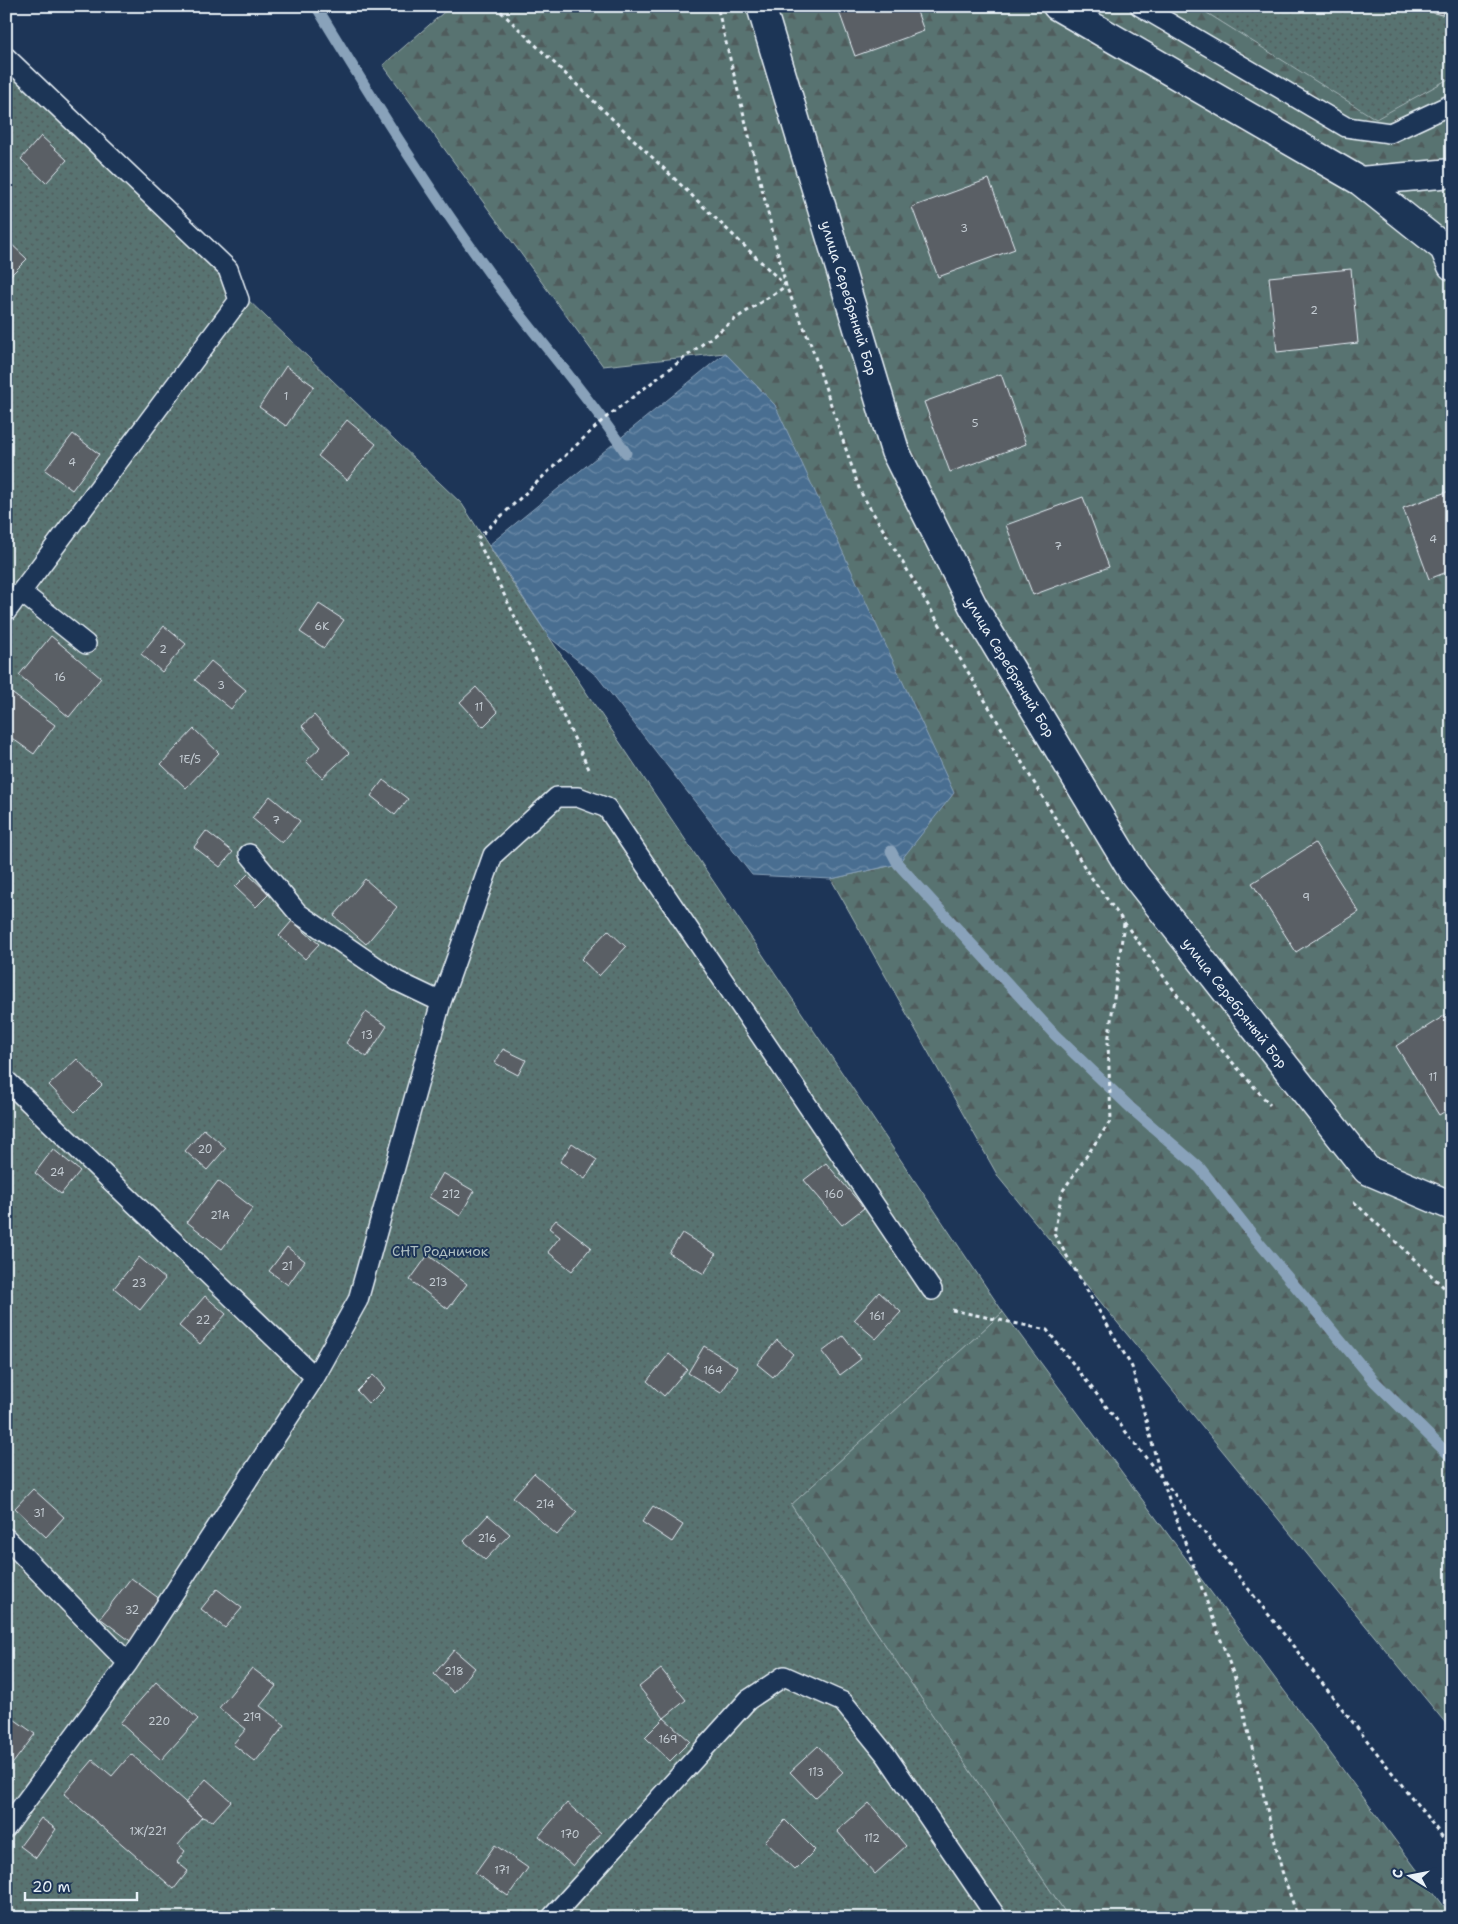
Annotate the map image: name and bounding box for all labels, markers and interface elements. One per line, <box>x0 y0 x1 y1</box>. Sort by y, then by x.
street label: улица Серебряный Бор <box>817 219 881 378</box>
house number: 3 <box>960 221 968 236</box>
house number: 2 <box>1310 303 1318 318</box>
house number: 1 <box>284 389 288 404</box>
house number: 5 <box>972 416 979 431</box>
house number: 4 <box>68 455 76 470</box>
house number: 4 <box>1429 532 1437 547</box>
house number: 7 <box>1054 539 1062 554</box>
street label: улица Серебряный Бор <box>961 593 1059 741</box>
house number: 6К <box>315 619 329 634</box>
house number: 2 <box>159 642 167 657</box>
house number: 16 <box>54 670 66 685</box>
house number: 3 <box>217 678 225 693</box>
house number: 11 <box>475 700 483 715</box>
house number: 1Е/5 <box>179 752 201 767</box>
house number: 7 <box>272 813 280 828</box>
house number: 9 <box>1302 890 1310 905</box>
street label: улица Серебряный Бор <box>1178 934 1292 1072</box>
house number: 13 <box>361 1028 373 1043</box>
house number: 11 <box>1429 1070 1437 1085</box>
house number: 20 <box>197 1142 213 1157</box>
house number: 24 <box>50 1165 65 1180</box>
house number: 212 <box>442 1187 460 1202</box>
house number: 160 <box>824 1187 844 1202</box>
house number: 21А <box>210 1208 230 1223</box>
park label: СНТ Родничок <box>392 1242 489 1260</box>
house number: 21 <box>281 1259 293 1274</box>
house number: 213 <box>429 1275 447 1290</box>
house number: 23 <box>132 1276 146 1291</box>
house number: 161 <box>869 1309 885 1324</box>
house number: 22 <box>196 1313 210 1328</box>
house number: 164 <box>703 1363 723 1378</box>
house number: 214 <box>536 1497 555 1512</box>
house number: 31 <box>33 1506 45 1521</box>
house number: 216 <box>477 1531 497 1546</box>
house number: 32 <box>125 1603 139 1618</box>
house number: 218 <box>444 1664 464 1679</box>
house number: 219 <box>242 1710 262 1725</box>
house number: 220 <box>148 1714 170 1729</box>
house number: 169 <box>659 1732 677 1747</box>
house number: 113 <box>808 1765 824 1780</box>
house number: 1Ж/221 <box>130 1824 166 1839</box>
house number: 170 <box>560 1827 580 1842</box>
house number: 112 <box>864 1831 880 1846</box>
north arrow <box>1386 1852 1436 1902</box>
house number: 171 <box>494 1863 510 1878</box>
text: С <box>1388 1868 1407 1880</box>
scale bar <box>25 1869 138 1901</box>
text: 20 m <box>32 1877 71 1897</box>

